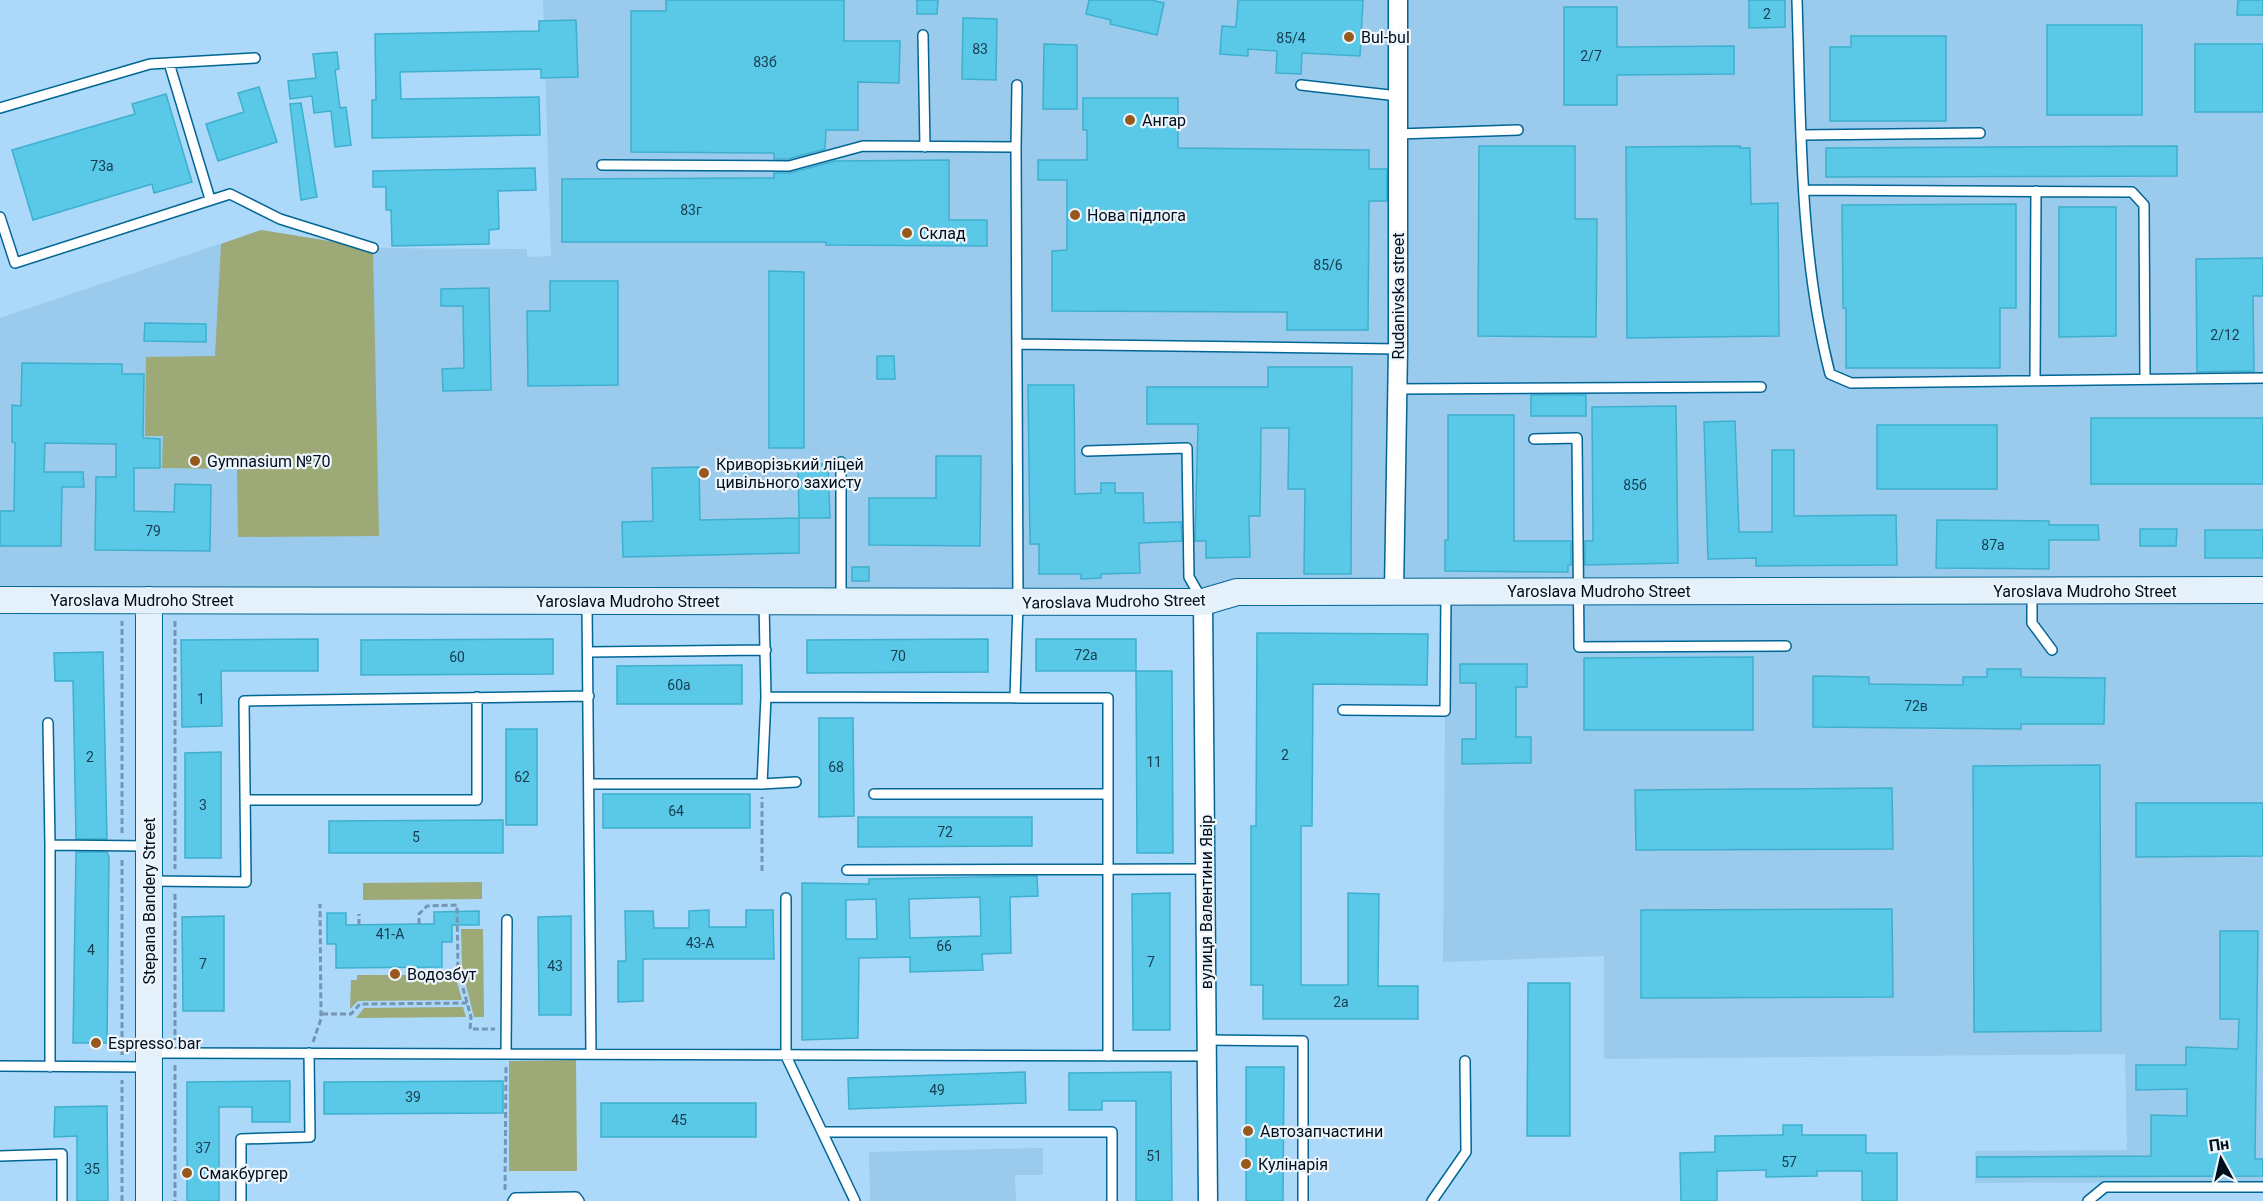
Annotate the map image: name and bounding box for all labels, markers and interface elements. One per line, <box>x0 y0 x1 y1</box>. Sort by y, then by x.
house number: 2 <box>1763 6 1771 22</box>
place label: Bul-bul <box>1361 28 1410 47</box>
house number: 85/4 <box>1276 30 1306 46</box>
marker: Bul-bul <box>1342 30 1356 44</box>
house number: 83 <box>972 41 988 57</box>
house number: 2/7 <box>1580 48 1602 64</box>
house number: 83б <box>753 54 777 70</box>
place label: Ангар <box>1142 111 1186 130</box>
marker: Ангар <box>1123 113 1137 127</box>
house number: 73а <box>90 158 114 174</box>
house number: 83г <box>680 202 702 218</box>
place label: Нова підлога <box>1087 206 1186 225</box>
marker: Нова підлога <box>1068 208 1082 222</box>
place label: Склад <box>919 224 966 243</box>
marker: Склад <box>900 226 914 240</box>
street label: Rudanivska street <box>1389 233 1408 359</box>
house number: 85/6 <box>1313 257 1343 273</box>
house number: 2/12 <box>2210 327 2240 343</box>
place label: Gymnasium №70 <box>207 452 330 471</box>
marker: Gymnasium №70 <box>188 454 202 468</box>
place label: Криворізький ліцей цивільного захисту <box>716 455 864 492</box>
marker: Криворізький ліцей цивільного захисту <box>697 466 711 480</box>
house number: 85б <box>1623 477 1647 493</box>
house number: 79 <box>145 523 161 539</box>
house number: 87а <box>1981 537 2005 553</box>
street label: Yaroslava Mudroho Street <box>1507 582 1691 601</box>
street label: Yaroslava Mudroho Street <box>1993 582 2177 601</box>
street label: Yaroslava Mudroho Street <box>1022 590 1206 613</box>
street label: Yaroslava Mudroho Street <box>50 591 234 610</box>
street label: Yaroslava Mudroho Street <box>536 592 720 611</box>
house number: 72а <box>1074 647 1098 663</box>
house number: 70 <box>890 648 906 664</box>
house number: 60 <box>449 649 465 665</box>
house number: 60а <box>667 677 691 693</box>
house number: 1 <box>197 691 205 707</box>
house number: 72в <box>1904 698 1928 714</box>
house number: 2 <box>1281 747 1289 763</box>
house number: 2 <box>86 749 94 765</box>
house number: 11 <box>1146 754 1162 770</box>
house number: 68 <box>828 759 844 775</box>
house number: 62 <box>514 769 530 785</box>
house number: 3 <box>199 797 207 813</box>
house number: 64 <box>668 803 684 819</box>
street label: вулиця Валентини Явір <box>1197 815 1216 989</box>
street label: Stepana Bandery Street <box>140 818 159 984</box>
house number: 72 <box>937 824 953 840</box>
house number: 5 <box>412 829 420 845</box>
house number: 41-А <box>376 926 404 942</box>
house number: 43-А <box>686 935 714 951</box>
house number: 66 <box>936 938 952 954</box>
house number: 4 <box>87 942 95 958</box>
house number: 7 <box>1147 954 1155 970</box>
house number: 7 <box>199 956 207 972</box>
house number: 43 <box>547 958 563 974</box>
place label: Водозбут <box>407 965 477 984</box>
marker: Водозбут <box>388 967 402 981</box>
house number: 2а <box>1333 994 1349 1010</box>
place label: Espresso bar <box>108 1034 201 1053</box>
marker: Espresso bar <box>89 1036 103 1050</box>
house number: 49 <box>929 1082 945 1098</box>
house number: 39 <box>405 1089 421 1105</box>
house number: 45 <box>671 1112 687 1128</box>
place label: Автозапчастини <box>1260 1122 1383 1141</box>
marker: Автозапчастини <box>1241 1124 1255 1138</box>
north arrow <box>2191 1129 2251 1189</box>
text: Пн <box>2208 1134 2230 1155</box>
house number: 37 <box>195 1140 211 1156</box>
house number: 51 <box>1146 1148 1162 1164</box>
house number: 57 <box>1781 1154 1797 1170</box>
place label: Кулінарія <box>1258 1155 1328 1174</box>
marker: Кулінарія <box>1239 1157 1253 1171</box>
house number: 35 <box>84 1161 100 1177</box>
place label: Смакбургер <box>199 1164 288 1183</box>
marker: Смакбургер <box>180 1166 194 1180</box>

